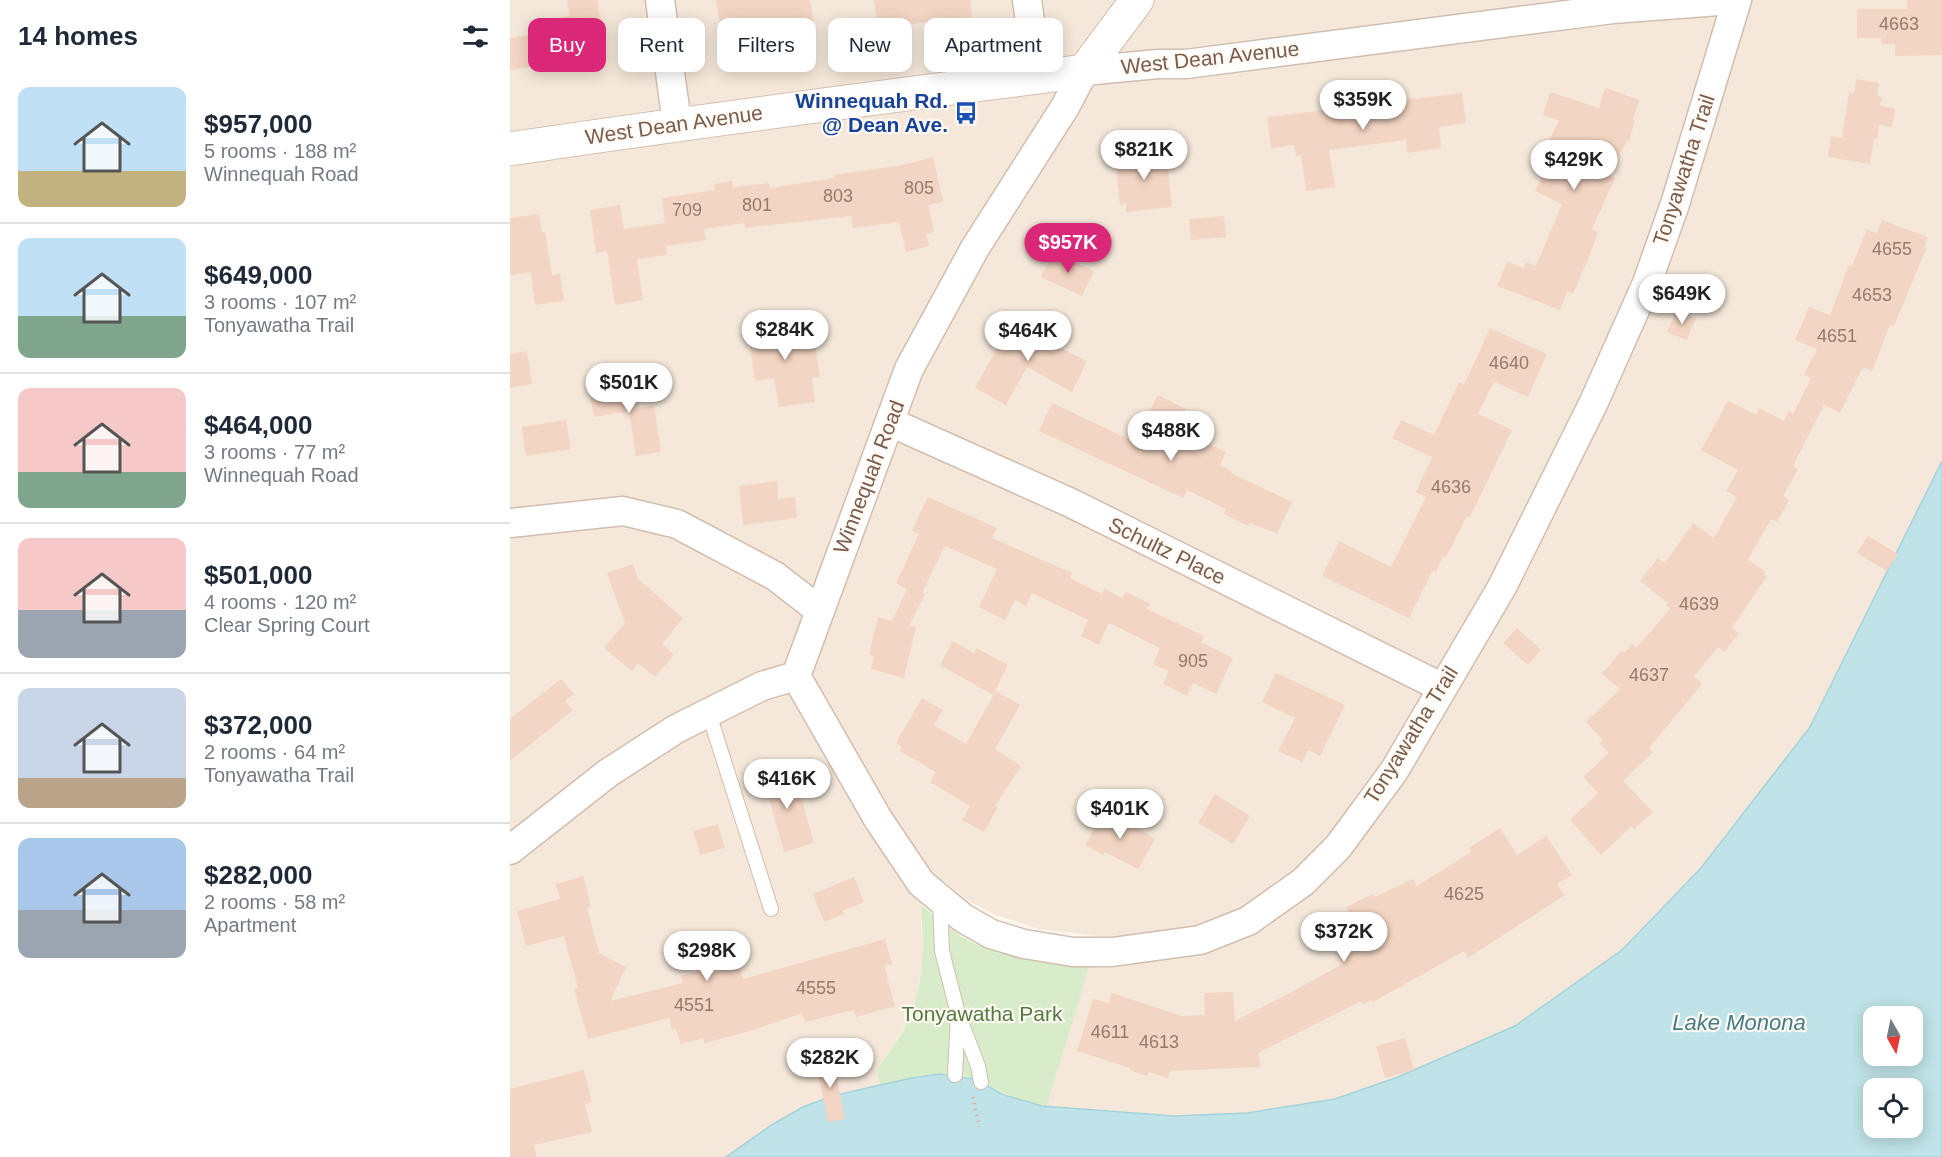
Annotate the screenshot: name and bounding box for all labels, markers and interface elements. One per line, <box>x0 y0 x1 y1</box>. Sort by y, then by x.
house number: 4663 <box>1879 14 1919 34</box>
chip: Buy <box>528 18 606 72</box>
chip: Rent <box>618 18 705 72</box>
chip: Filters <box>717 18 816 72</box>
chip: New <box>828 18 912 72</box>
chip: Apartment <box>924 18 1063 72</box>
icon: filters <box>459 20 492 53</box>
text: 14 homes <box>18 21 138 51</box>
street label: West Dean Avenue <box>1120 37 1300 78</box>
pin: $359K <box>1321 80 1405 131</box>
text: $359K <box>1334 88 1392 110</box>
place label: Winnequah Rd. @ Dean Ave. <box>795 89 948 136</box>
street label: Tonyawatha Trail <box>1648 91 1719 248</box>
bus stop icon: Winnequah Rd. @ Dean Ave. <box>953 100 979 126</box>
street label: West Dean Avenue <box>584 101 764 148</box>
text: $957,000 <box>204 109 312 139</box>
icon: home <box>66 111 138 183</box>
pin: $821K <box>1102 130 1186 181</box>
text: $821K <box>1115 138 1173 160</box>
text: 5 rooms · 188 m² <box>204 140 356 162</box>
pin: $429K <box>1532 140 1616 191</box>
text: $429K <box>1545 148 1603 170</box>
text: Winnequah Road <box>204 163 359 185</box>
house number: 805 <box>904 178 934 198</box>
house number: 803 <box>823 186 853 206</box>
house number: 801 <box>742 195 772 215</box>
house number: 709 <box>672 200 702 220</box>
pin: $957K <box>1026 223 1110 274</box>
text: $957K <box>1039 231 1097 253</box>
house number: 4655 <box>1872 239 1912 259</box>
text: $649,000 <box>204 260 312 290</box>
icon: home <box>66 262 138 334</box>
pin: $649K <box>1640 274 1724 325</box>
text: $649K <box>1653 282 1711 304</box>
house number: 4653 <box>1852 285 1892 305</box>
text: 3 rooms · 107 m² <box>204 291 356 313</box>
pin: $284K <box>743 310 827 361</box>
pin: $464K <box>986 311 1070 362</box>
text: Tonyawatha Trail <box>204 314 354 336</box>
text: $284K <box>756 318 814 340</box>
text: $464K <box>999 319 1057 341</box>
house number: 4651 <box>1817 326 1857 346</box>
house number: 4640 <box>1489 353 1529 373</box>
pin: $501K <box>587 363 671 414</box>
text: $501K <box>600 371 658 393</box>
street label: Winnequah Road <box>829 397 908 557</box>
text: $464,000 <box>204 410 312 440</box>
pin: $488K <box>1129 411 1213 462</box>
icon: home <box>66 412 138 484</box>
text: $488K <box>1142 419 1200 441</box>
text: 3 rooms · 77 m² <box>204 441 345 463</box>
text: Winnequah Road <box>204 464 359 486</box>
house number: 4636 <box>1431 477 1471 497</box>
street label: Schultz Place <box>1105 512 1229 589</box>
text: $501,000 <box>204 560 312 590</box>
icon: home <box>66 562 138 634</box>
text: 4 rooms · 120 m² <box>204 591 356 613</box>
house number: 4639 <box>1679 594 1719 614</box>
text: Clear Spring Court <box>204 614 370 636</box>
house number: 905 <box>1178 651 1208 671</box>
street label: Tonyawatha Trail <box>1359 662 1462 808</box>
house number: 4637 <box>1629 665 1669 685</box>
text: $372,000 <box>204 710 312 740</box>
icon: home <box>66 712 138 784</box>
text: 2 rooms · 64 m² <box>204 741 345 763</box>
pin: $416K <box>745 759 829 810</box>
text: Tonyawatha Trail <box>204 764 354 786</box>
text: $416K <box>758 767 816 789</box>
pin: $401K <box>1078 789 1162 840</box>
text: $401K <box>1091 797 1149 819</box>
text: $282,000 <box>204 860 312 890</box>
icon: home <box>66 862 138 934</box>
house number: 4625 <box>1444 884 1484 904</box>
text: 2 rooms · 58 m² <box>204 891 345 913</box>
pin: $372K <box>1302 912 1386 963</box>
text: Apartment <box>204 914 296 936</box>
text: $372K <box>1315 920 1373 942</box>
pin: $298K <box>665 931 749 982</box>
text: $298K <box>678 939 736 961</box>
house number: 4555 <box>796 978 836 998</box>
house number: 4551 <box>674 995 714 1015</box>
park label: Tonyawatha Park <box>901 1002 1063 1025</box>
north arrow <box>1863 1006 1923 1066</box>
map controls <box>1863 1006 1923 1138</box>
water label: Lake Monona <box>1672 1010 1806 1035</box>
house number: 4611 <box>1091 1022 1129 1042</box>
house number: 4613 <box>1139 1032 1179 1052</box>
pin: $282K <box>788 1038 872 1089</box>
text: $282K <box>801 1046 859 1068</box>
button: locate <box>1863 1078 1923 1138</box>

